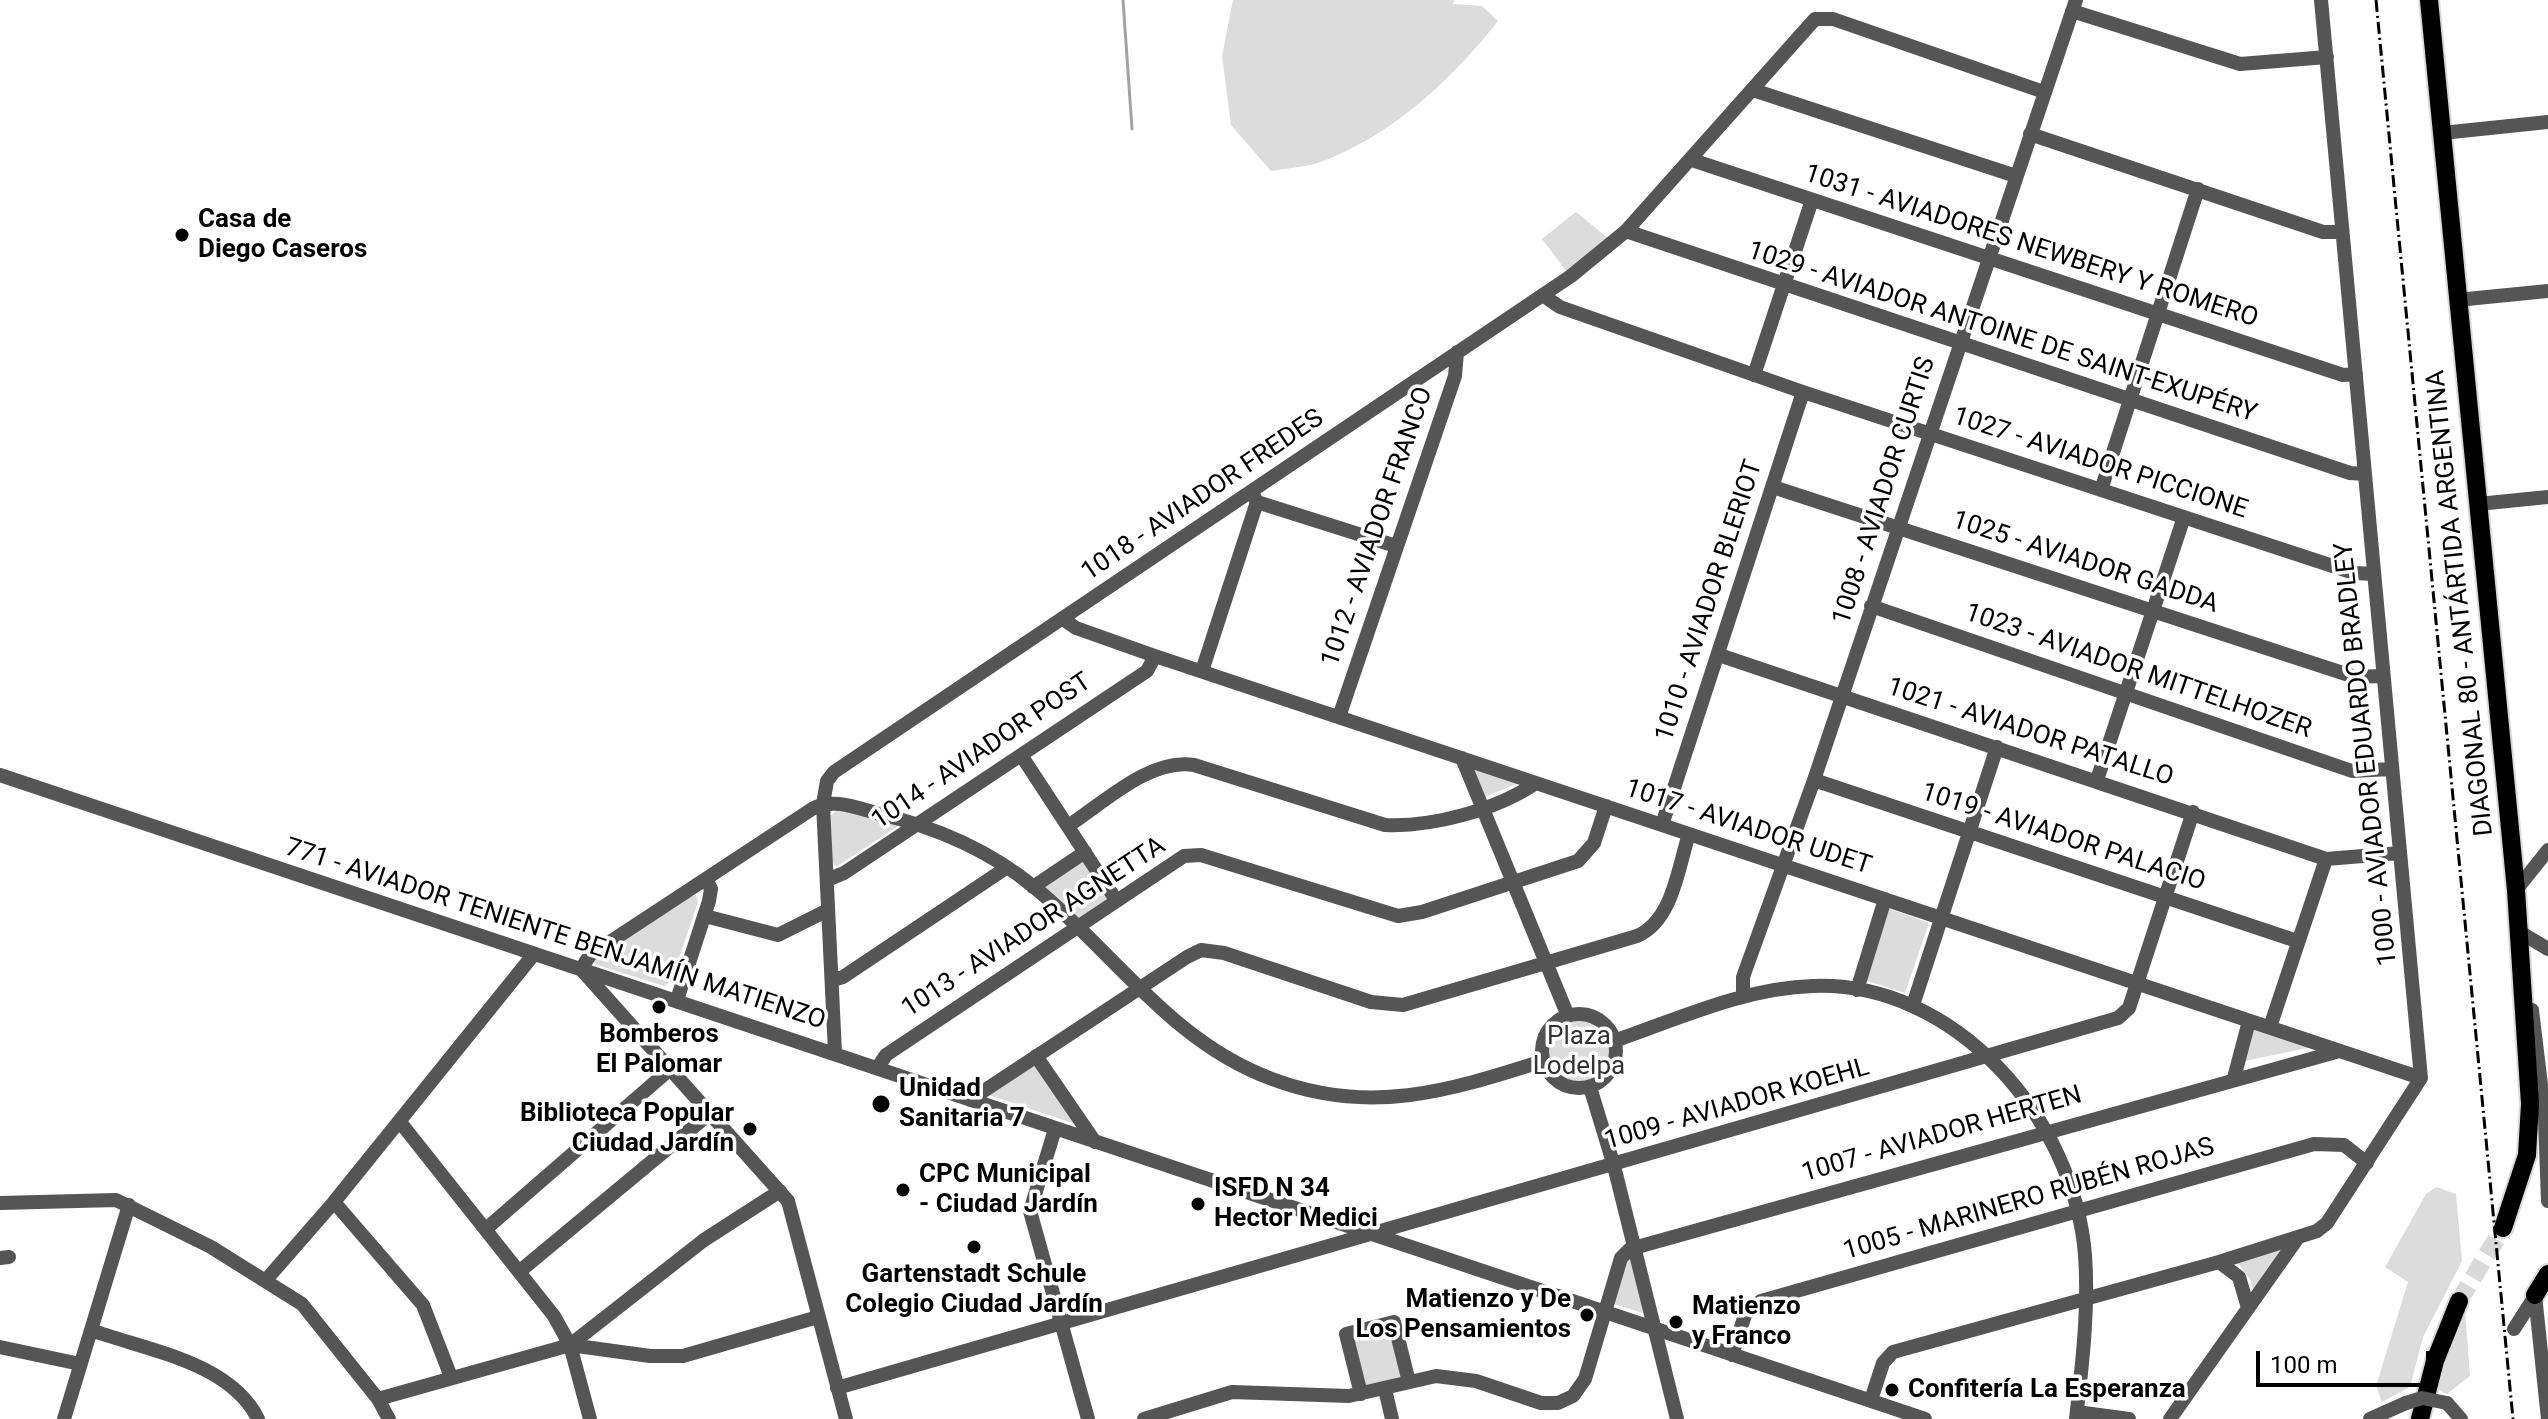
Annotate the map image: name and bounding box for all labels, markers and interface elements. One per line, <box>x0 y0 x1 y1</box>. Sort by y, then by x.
street label: 1031 - AVIADORES NEWBERY Y ROMERO <box>1800 159 2262 335</box>
place label: Casa de Diego Caseros <box>198 204 367 266</box>
marker: Casa de Diego Caseros <box>173 226 191 244</box>
street label: 1029 - AVIADOR ANTOINE DE SAINT-EXUPÉRY <box>1743 236 2261 430</box>
street label: 1008 - AVIADOR CURTIS <box>1827 353 1943 629</box>
street label: DIAGONAL 80 - ANTÁRTIDA ARGENTINA <box>2421 368 2501 838</box>
street label: 1012 - AVIADOR FRANCO <box>1315 383 1441 671</box>
street label: 1027 - AVIADOR PICCIONE <box>1949 402 2251 526</box>
street label: 1018 - AVIADOR FREDES <box>1076 403 1330 589</box>
street label: 1010 - AVIADOR BLERIOT <box>1650 456 1770 746</box>
street label: 1025 - AVIADOR GADDA <box>1948 505 2222 621</box>
street label: 1000 - AVIADOR EDUARDO BRADLEY <box>2329 541 2405 967</box>
street label: 1023 - AVIADOR MITTELHOZER <box>1961 598 2315 746</box>
street label: 1014 - AVIADOR POST <box>866 667 1098 837</box>
street label: 1021 - AVIADOR PATALLO <box>1883 672 2177 794</box>
street label: 1017 - AVIADOR UDET <box>1621 773 1875 883</box>
street label: 1019 - AVIADOR PALACIO <box>1917 777 2209 899</box>
street label: 1013 - AVIADOR AGNETTA <box>896 831 1172 1025</box>
street label: 771 - AVIADOR TENIENTE BENJAMÍN MATIENZO <box>281 833 829 1037</box>
marker: Bomberos El Palomar <box>650 998 668 1016</box>
place label: Bomberos El Palomar <box>596 1019 722 1080</box>
park label: Plaza Lodelpa <box>1533 1021 1625 1082</box>
street label: 1009 - AVIADOR KOEHL <box>1601 1052 1873 1158</box>
place label: Unidad Sanitaria 7 <box>899 1073 1025 1134</box>
street label: 1007 - AVIADOR HERTEN <box>1798 1080 2086 1190</box>
marker: Unidad Sanitaria 7 <box>870 1093 892 1115</box>
place label: Biblioteca Popular Ciudad Jardín <box>520 1098 734 1160</box>
marker: Biblioteca Popular Ciudad Jardín <box>741 1120 759 1138</box>
street label: 1005 - MARINERO RUBÉN ROJAS <box>1840 1132 2218 1268</box>
place label: CPC Municipal - Ciudad Jardín <box>919 1159 1098 1220</box>
place label: ISFD N 34 Hector Medici <box>1214 1173 1378 1234</box>
marker: CPC Municipal - Ciudad Jardín <box>894 1181 912 1199</box>
marker: ISFD N 34 Hector Medici <box>1189 1195 1207 1213</box>
marker: Gartenstadt Schule Colegio Ciudad Jardín <box>965 1238 983 1256</box>
place label: Gartenstadt Schule Colegio Ciudad Jardín <box>845 1259 1103 1320</box>
place label: Matienzo y De Los Pensamientos <box>1355 1284 1571 1346</box>
place label: Matienzo y Franco <box>1692 1291 1801 1352</box>
marker: Matienzo y De Los Pensamientos <box>1578 1306 1596 1324</box>
marker: Matienzo y Franco <box>1667 1313 1685 1331</box>
scale bar <box>2260 1335 2434 1385</box>
text: 100 m <box>2270 1351 2337 1379</box>
place label: Confitería La Esperanza <box>1908 1374 2186 1406</box>
marker: Confitería La Esperanza <box>1883 1381 1901 1399</box>

